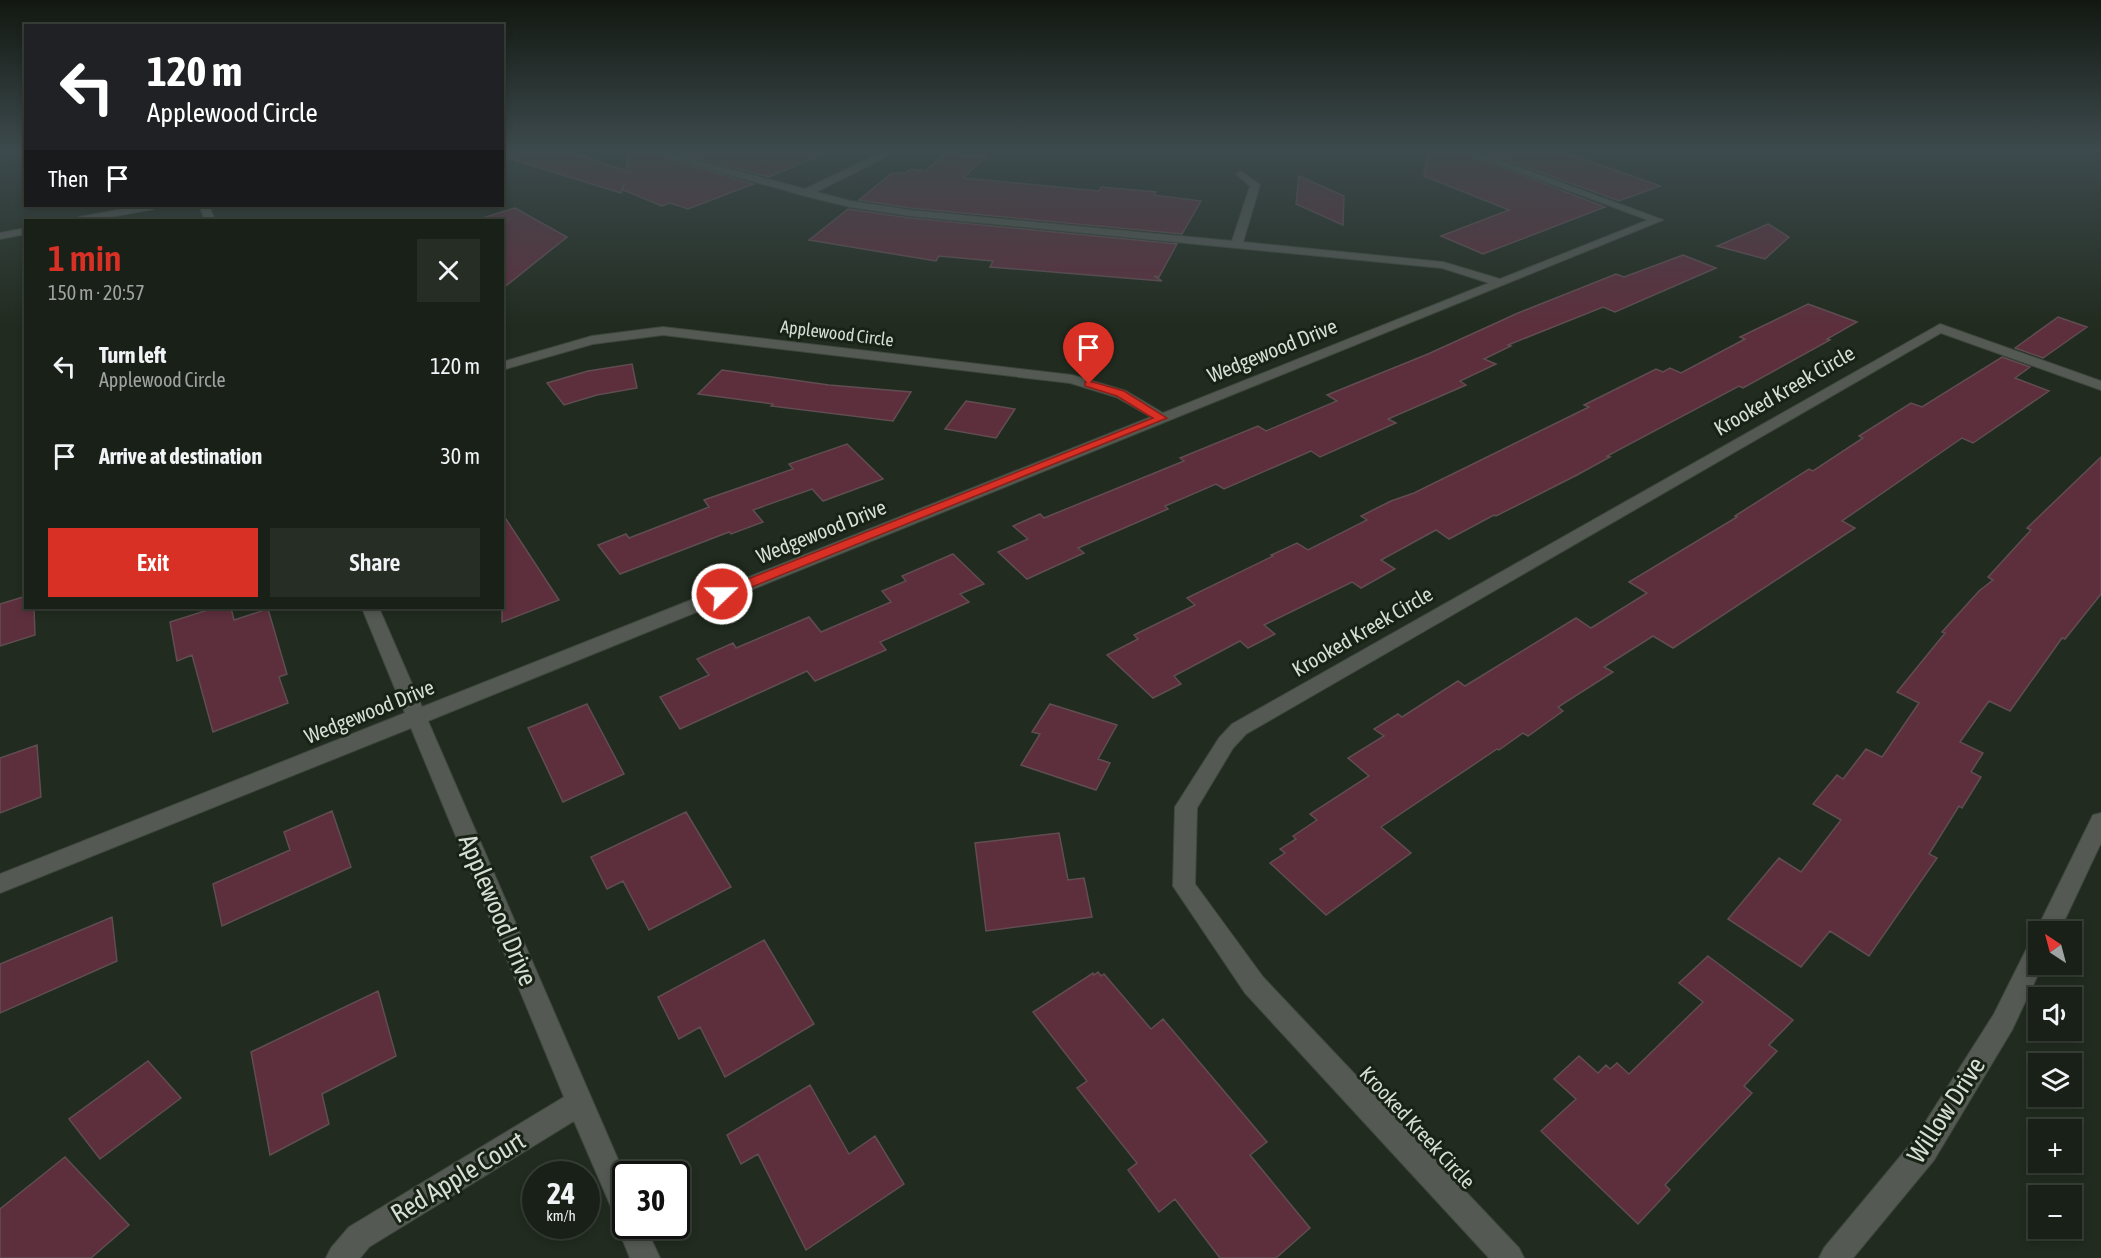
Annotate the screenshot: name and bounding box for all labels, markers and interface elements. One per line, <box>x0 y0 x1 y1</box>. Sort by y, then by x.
text: 120 m <box>147 47 242 95</box>
icon: left <box>48 48 126 126</box>
text: Applewood Circle <box>147 97 318 128</box>
icon: arrive <box>101 162 134 195</box>
text: Then <box>48 166 89 192</box>
text: 1 min <box>48 237 122 279</box>
button: close <box>417 239 480 302</box>
text: 150 m · 20:57 <box>48 281 145 304</box>
street label: Wedgewood Drive <box>1204 313 1340 387</box>
street label: Applewood Circle <box>779 316 895 350</box>
pin <box>1063 322 1114 384</box>
icon: arrive <box>1072 331 1105 364</box>
street label: Krooked Kreek Circle <box>1710 340 1858 440</box>
text: Turn left <box>99 342 166 368</box>
icon: left <box>48 350 81 383</box>
text: 120 m <box>430 353 480 379</box>
text: Applewood Circle <box>99 368 226 391</box>
icon: arrive <box>48 440 81 473</box>
text: Arrive at destination <box>99 443 262 469</box>
text: 30 m <box>440 443 480 469</box>
street label: Wedgewood Drive <box>753 494 889 568</box>
button: Exit <box>48 528 258 597</box>
button: Share <box>270 528 480 597</box>
position arrow <box>690 562 754 626</box>
street label: Krooked Kreek Circle <box>1288 581 1436 681</box>
street label: Wedgewood Drive <box>301 674 437 748</box>
street label: Applewood Drive <box>453 830 543 990</box>
north arrow <box>2028 921 2082 975</box>
map controls <box>2028 921 2082 1239</box>
button: sound <box>2028 987 2082 1041</box>
street label: Willow Drive <box>1901 1052 1991 1168</box>
button: layers <box>2028 1053 2082 1107</box>
street label: Krooked Kreek Circle <box>1355 1061 1481 1193</box>
button: + <box>2028 1119 2082 1173</box>
street label: Red Apple Court <box>385 1125 531 1229</box>
speed limit sign: 30 <box>612 1161 690 1239</box>
text: 24 <box>547 1176 575 1210</box>
button: − <box>2028 1185 2082 1239</box>
text: km/h <box>546 1207 576 1224</box>

